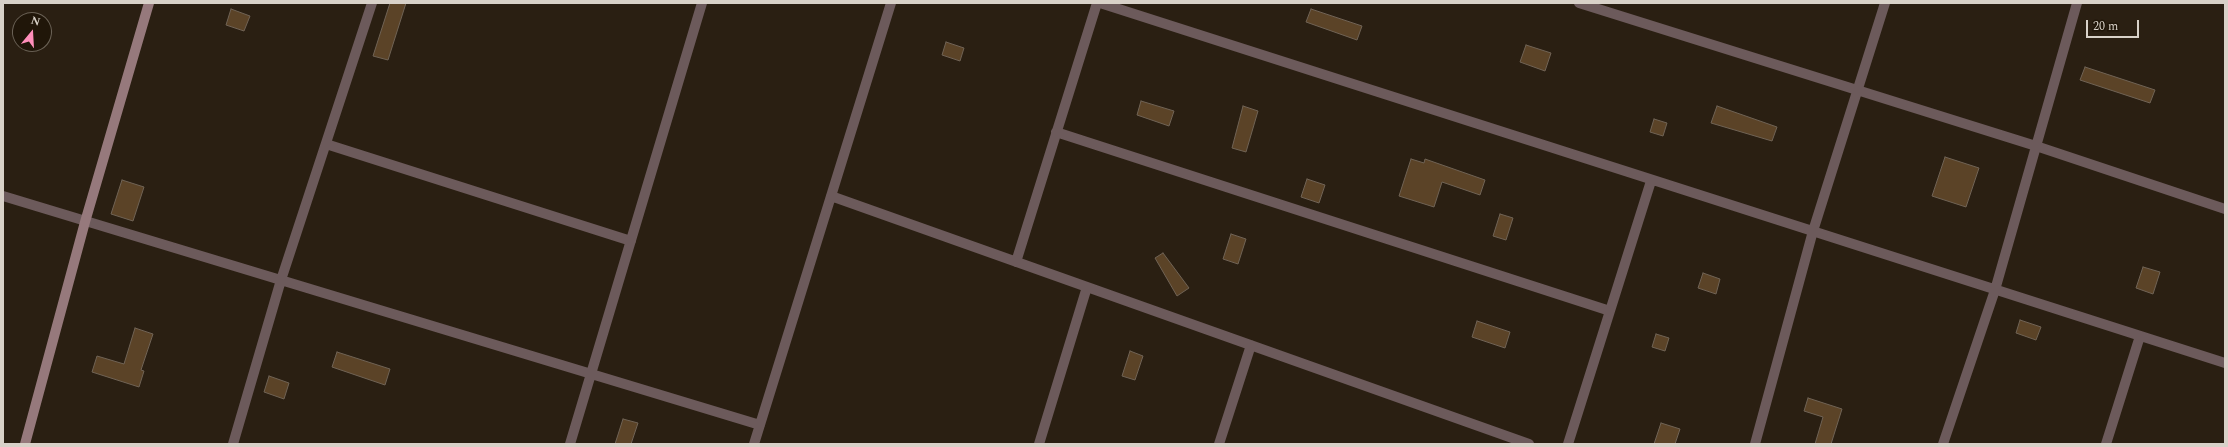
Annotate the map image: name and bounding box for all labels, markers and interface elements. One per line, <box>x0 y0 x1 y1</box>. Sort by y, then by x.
north arrow <box>12 12 52 52</box>
text: N <box>29 12 42 31</box>
scale bar <box>2088 12 2141 38</box>
text: 20 m <box>2093 17 2118 36</box>

